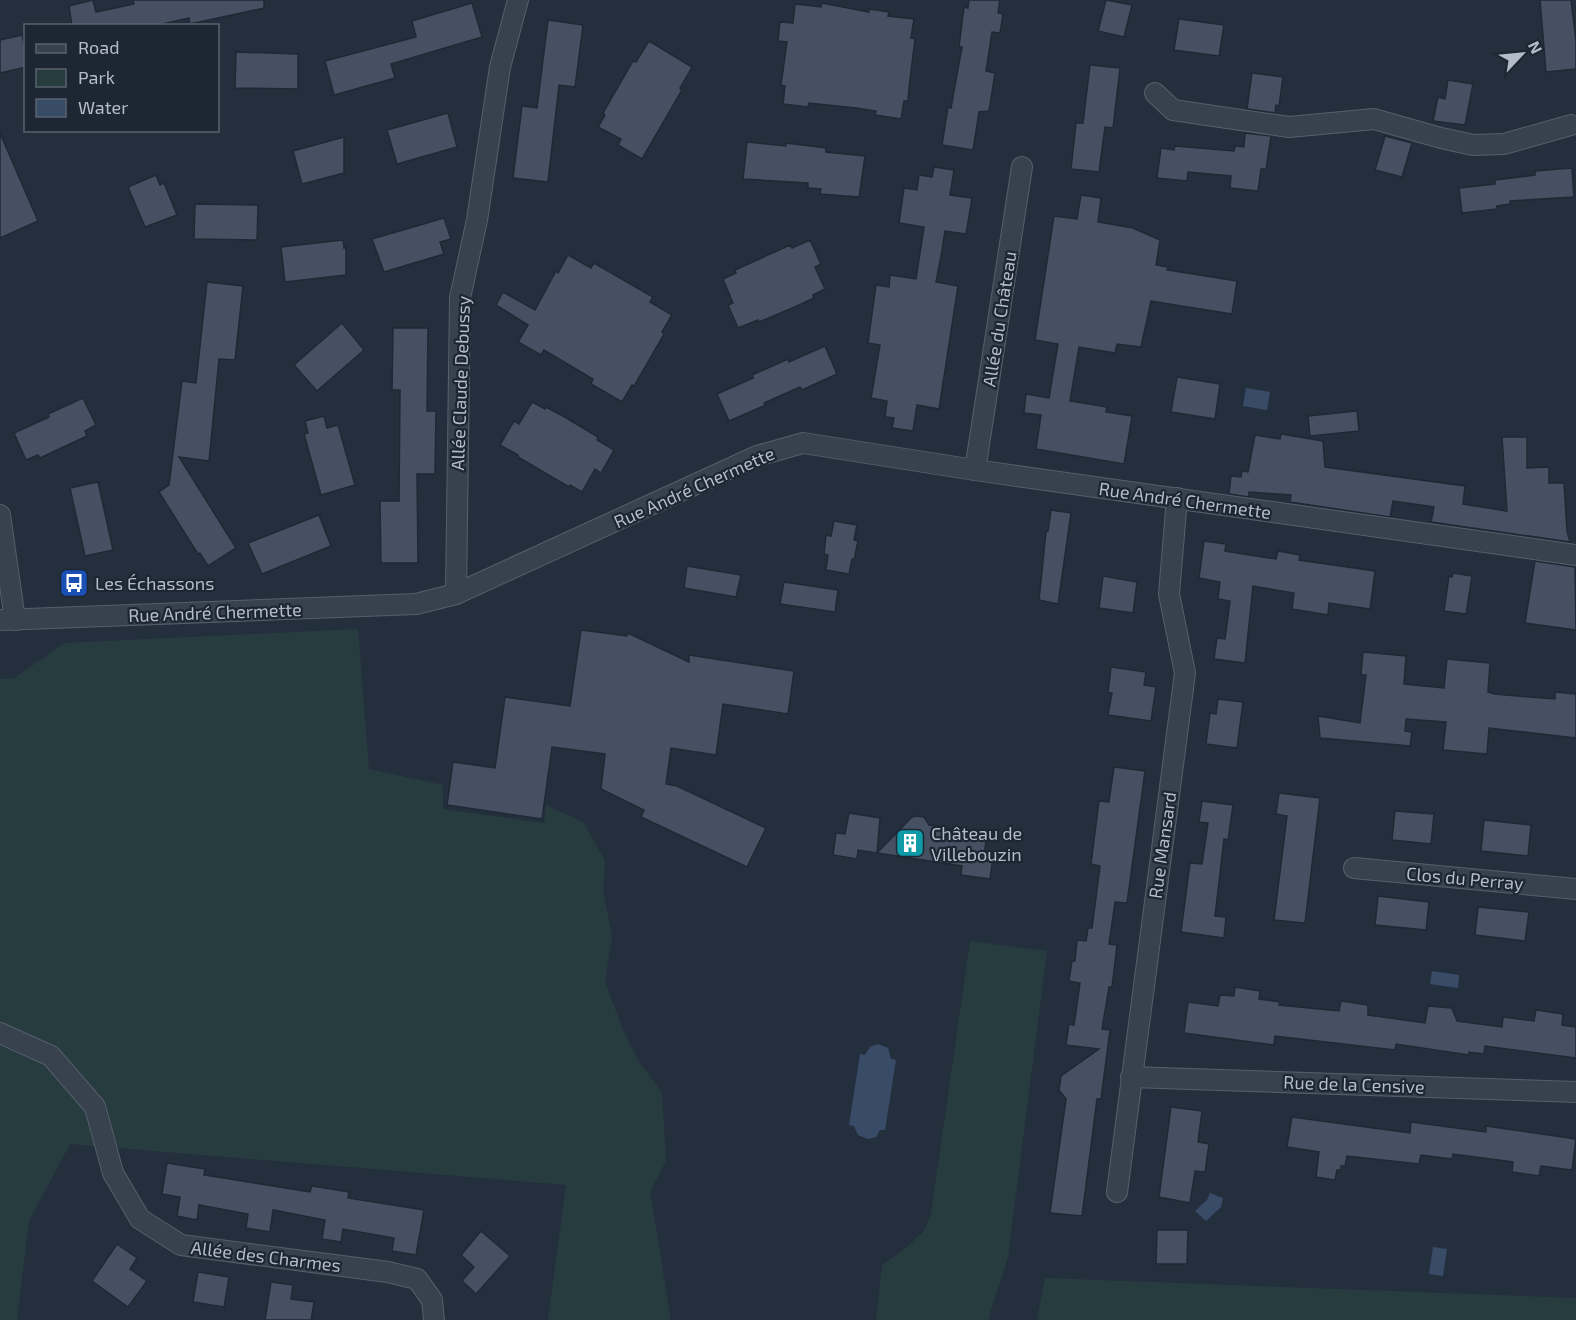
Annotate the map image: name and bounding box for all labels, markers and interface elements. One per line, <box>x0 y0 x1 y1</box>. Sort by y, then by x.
legend <box>24 24 219 132</box>
north arrow <box>1492 24 1552 84</box>
text: Road <box>78 36 119 58</box>
text: N <box>1525 38 1547 57</box>
text: Park <box>78 66 115 88</box>
text: Water <box>78 96 128 118</box>
street label: Allée du Château <box>977 250 1021 388</box>
street label: Allée Claude Debussy <box>446 295 474 471</box>
street label: Rue André Chermette <box>610 442 778 532</box>
street label: Rue André Chermette <box>1097 477 1273 523</box>
bus stop icon: Les Échassons <box>58 567 90 599</box>
place label: Les Échassons <box>95 572 214 594</box>
street label: Rue André Chermette <box>128 598 302 626</box>
street label: Rue Mansard <box>1144 790 1180 900</box>
place label: Château de Villebouzin <box>931 822 1022 865</box>
building icon: Château de Villebouzin <box>894 827 926 859</box>
street label: Clos du Perray <box>1405 862 1525 894</box>
street label: Rue de la Censive <box>1283 1071 1425 1097</box>
street label: Allée des Charmes <box>190 1236 342 1276</box>

